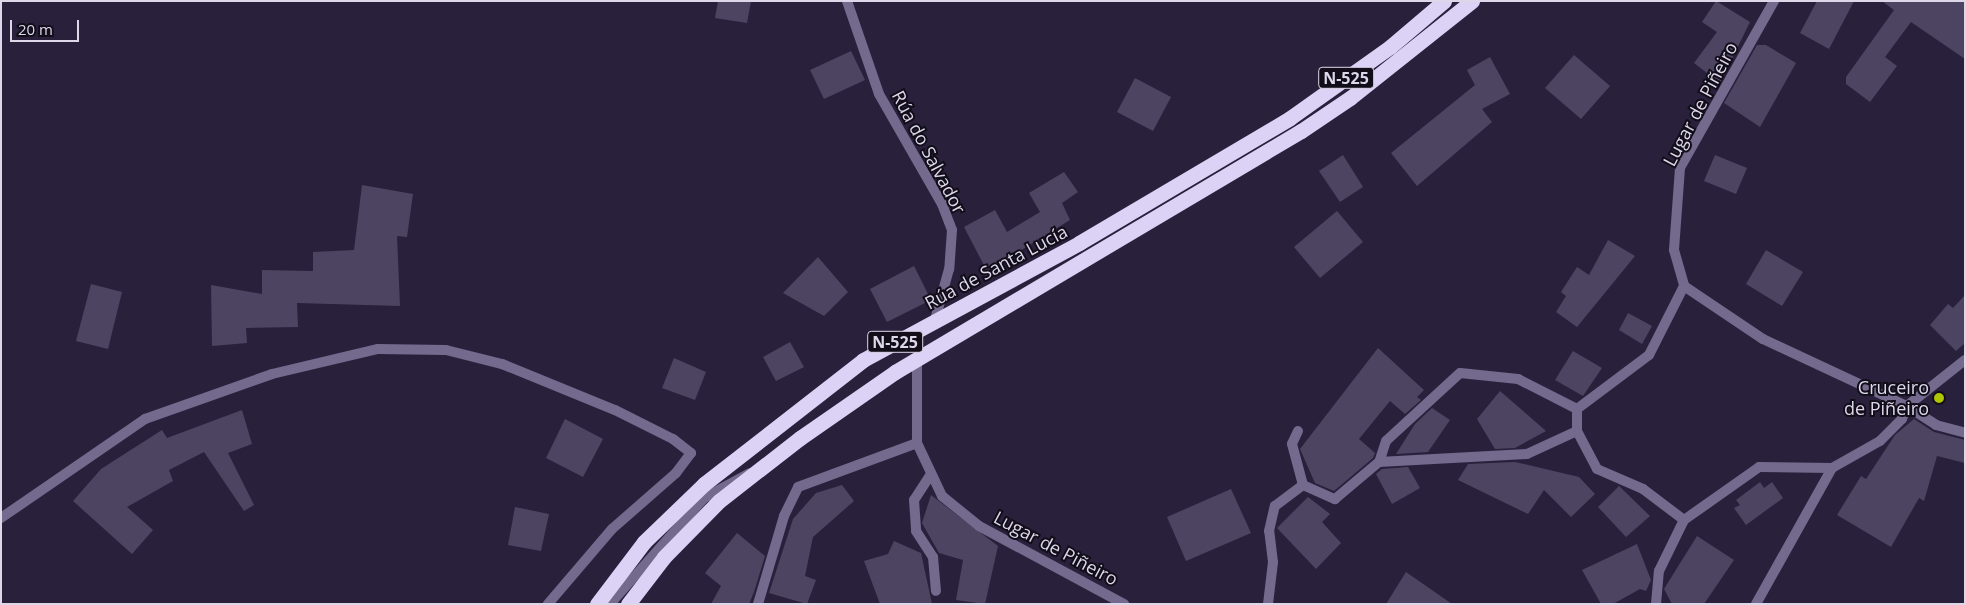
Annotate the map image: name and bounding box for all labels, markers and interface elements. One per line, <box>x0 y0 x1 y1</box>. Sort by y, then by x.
scale bar <box>12 10 81 42</box>
text: 20 m <box>18 19 53 39</box>
street label: Lugar de Piñeiro <box>1658 38 1742 170</box>
road number: N-525 <box>1317 64 1375 92</box>
street label: Rúa do Salvador <box>888 87 970 217</box>
street label: Rúa de Santa Lucía <box>921 220 1071 314</box>
road number: N-525 <box>866 328 924 356</box>
place label: Cruceiro de Piñeiro <box>1844 377 1929 419</box>
marker: Cruceiro de Piñeiro <box>1933 392 1945 404</box>
street label: Lugar de Piñeiro <box>990 506 1122 590</box>

